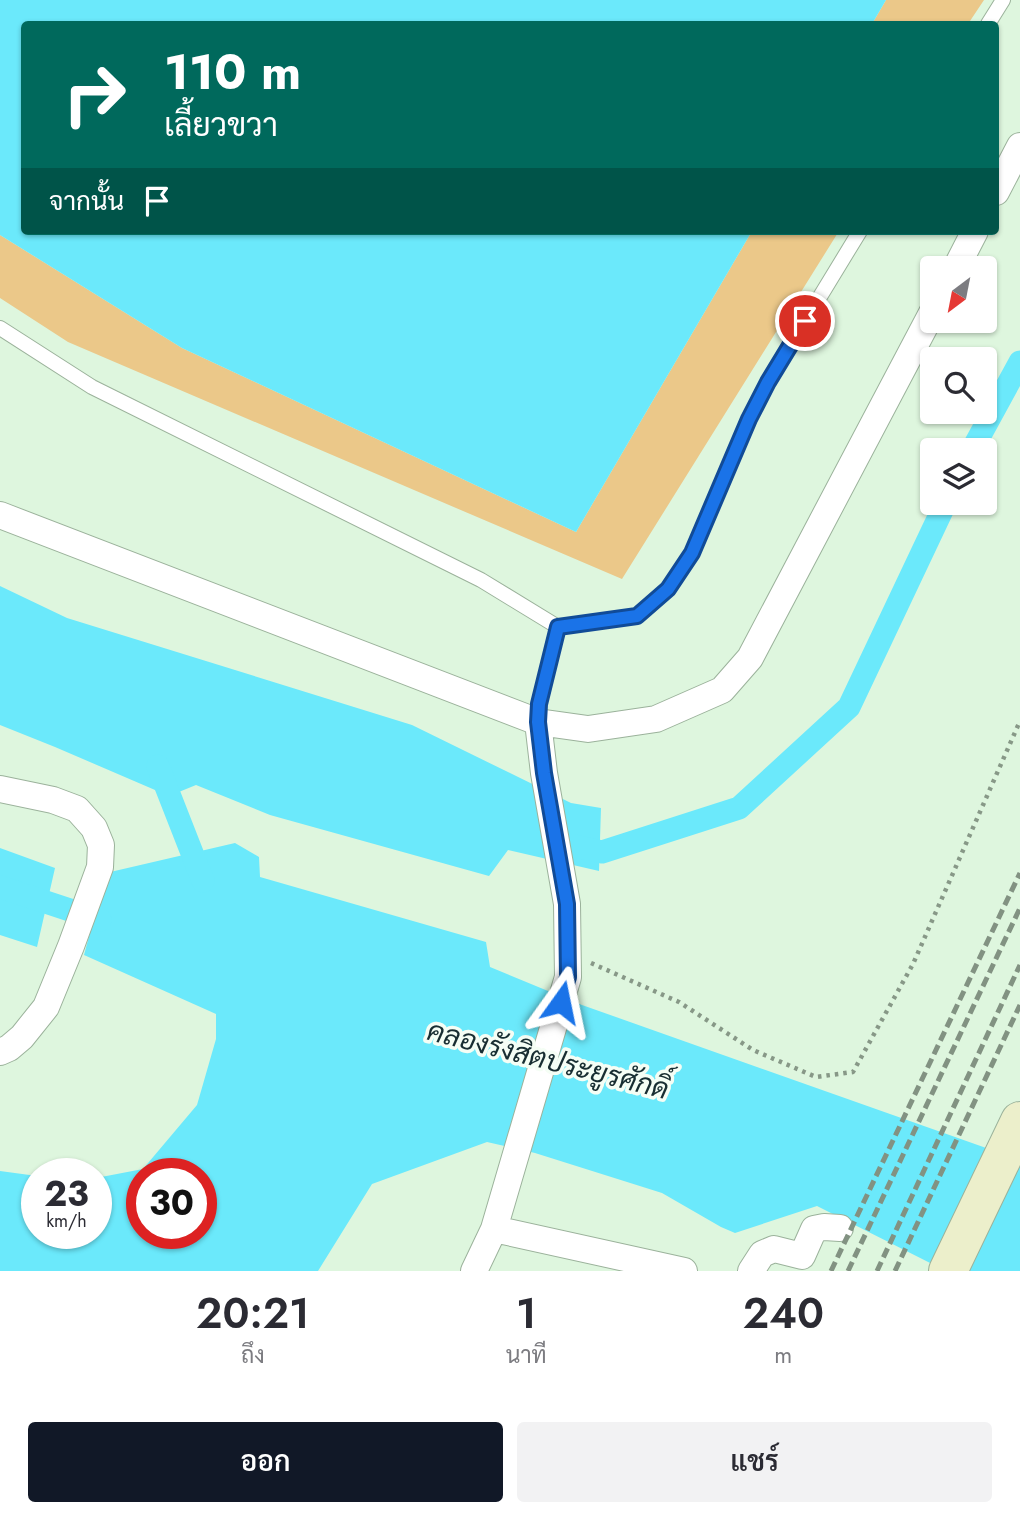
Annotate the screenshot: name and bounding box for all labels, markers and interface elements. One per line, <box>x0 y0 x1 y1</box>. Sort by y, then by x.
text: 110 m <box>164 37 301 107</box>
icon: right <box>49 49 140 140</box>
text: เลี้ยวขวา <box>164 102 278 148</box>
text: จากนั้น <box>49 182 124 220</box>
icon: arrive <box>138 182 176 220</box>
north arrow <box>920 256 998 332</box>
map controls <box>920 256 997 515</box>
pin <box>775 291 835 351</box>
icon: arrive <box>786 302 824 340</box>
button: search <box>920 347 997 424</box>
button: layers <box>920 438 997 515</box>
position arrow <box>524 965 598 1039</box>
water label: คลองรังสิตประยูรศักดิ์ <box>423 1007 678 1111</box>
speed limit sign: 30 <box>126 1158 217 1249</box>
text: 23 <box>44 1169 89 1219</box>
text: km/h <box>46 1208 87 1234</box>
text: 20:21 <box>196 1283 310 1344</box>
text: 1 <box>516 1283 537 1344</box>
text: 240 <box>743 1283 824 1344</box>
text: ถึง <box>241 1338 265 1372</box>
text: นาที <box>506 1338 547 1372</box>
text: m <box>774 1338 792 1372</box>
button: ออก <box>28 1422 503 1502</box>
button: แชร์ <box>517 1422 992 1502</box>

